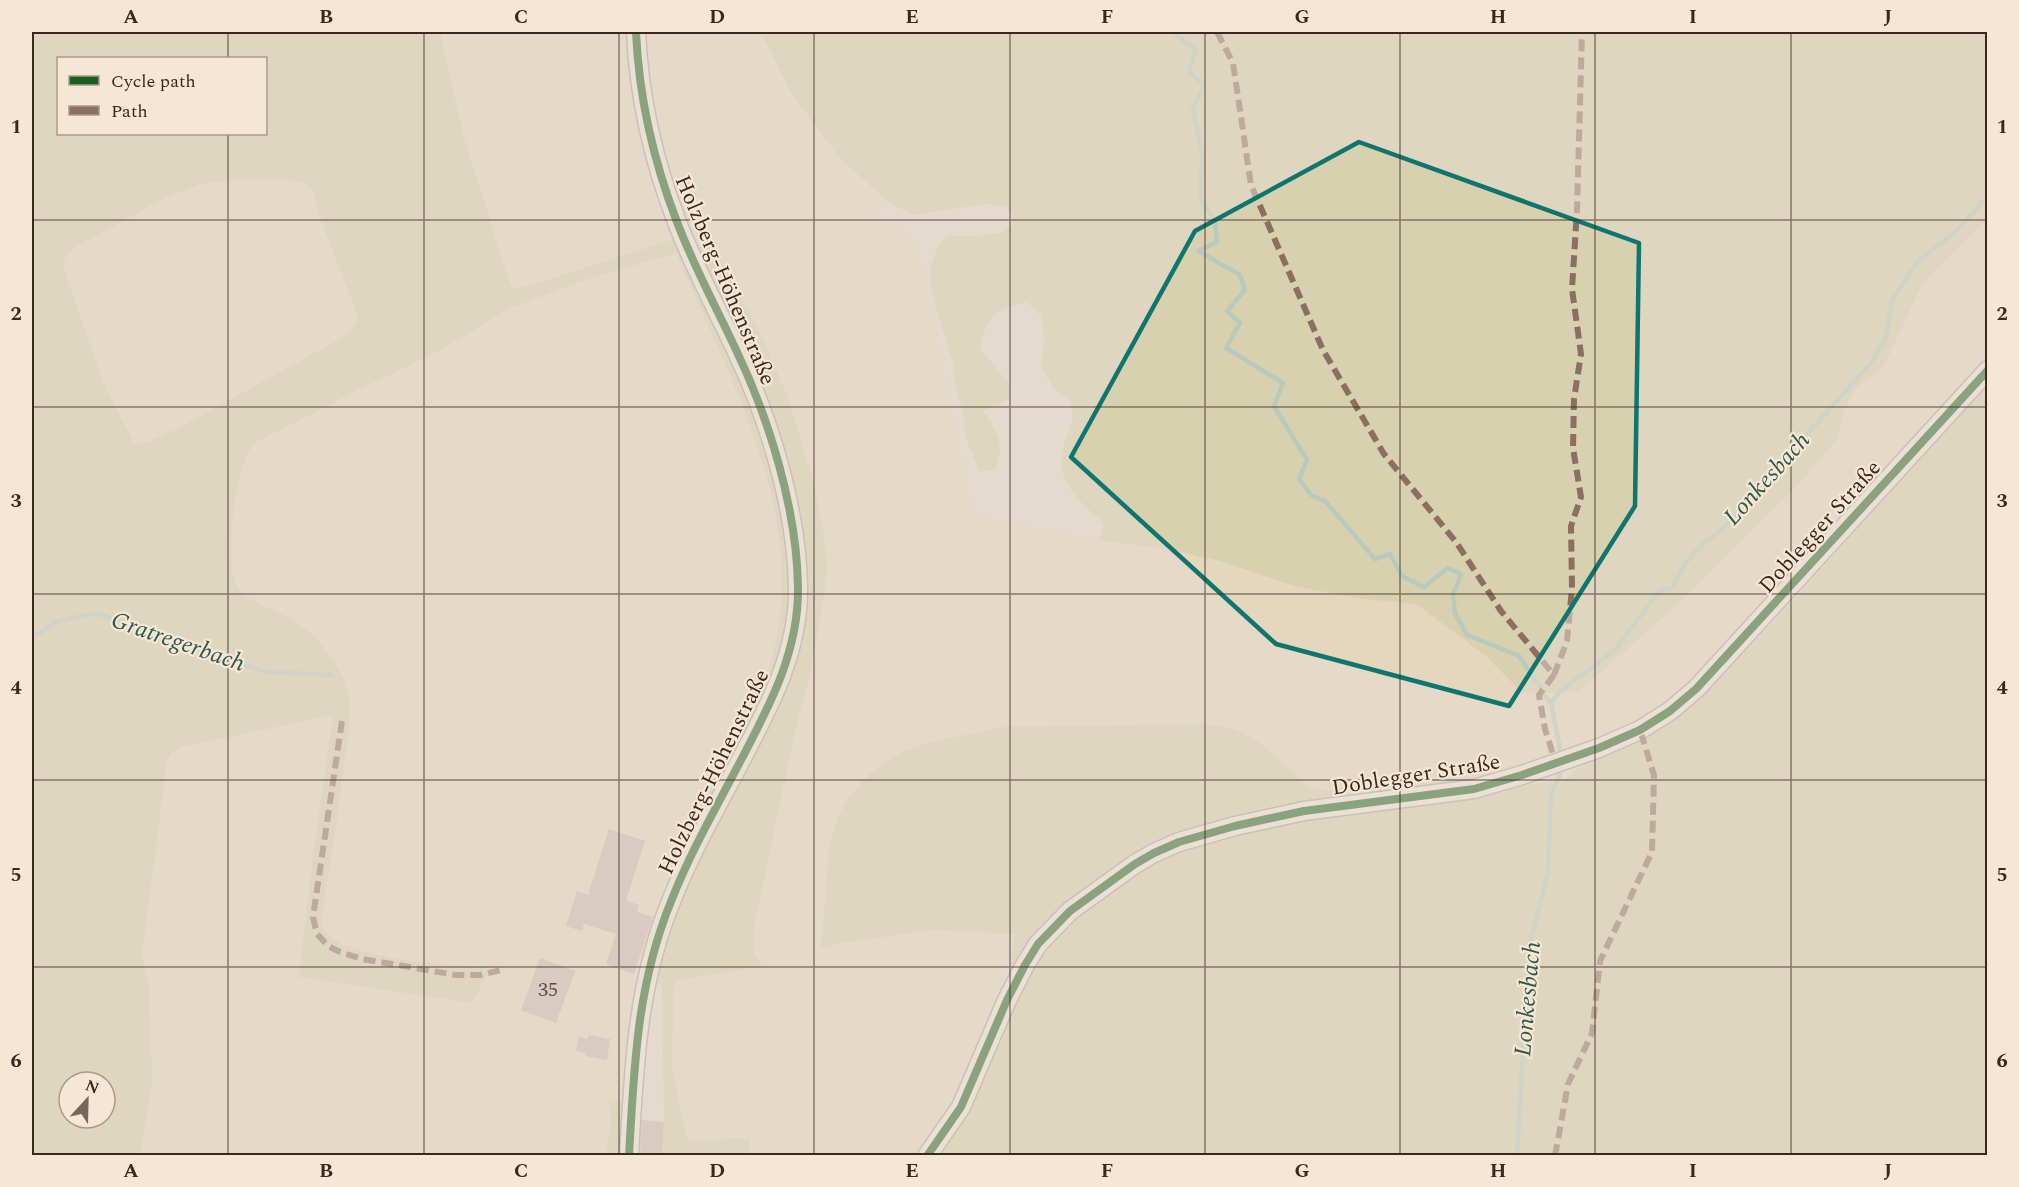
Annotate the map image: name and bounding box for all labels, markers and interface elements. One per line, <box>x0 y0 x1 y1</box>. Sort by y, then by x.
text: A <box>123 2 139 32</box>
text: B <box>319 2 333 32</box>
text: C <box>514 2 528 32</box>
text: D <box>709 2 725 32</box>
text: E <box>905 2 919 32</box>
text: F <box>1101 2 1113 32</box>
text: G <box>1294 2 1310 32</box>
text: H <box>1490 2 1506 32</box>
text: I <box>1689 2 1697 32</box>
text: J <box>1884 2 1892 32</box>
legend <box>57 57 267 135</box>
text: Cycle path <box>111 68 196 95</box>
text: Path <box>111 98 148 125</box>
text: 1 <box>10 112 22 142</box>
text: 1 <box>1996 112 2008 142</box>
street label: Holzberg-Höhenstraße <box>666 170 784 390</box>
text: 2 <box>10 299 22 329</box>
text: 2 <box>1996 299 2008 329</box>
water label: Lonkesbach <box>1715 424 1819 534</box>
street label: Doblegger Straße <box>1751 453 1889 601</box>
text: 3 <box>10 486 22 516</box>
text: 3 <box>1996 486 2008 516</box>
water label: Gratregerbach <box>106 602 250 682</box>
street label: Holzberg-Höhenstraße <box>650 664 778 880</box>
text: 4 <box>10 673 22 703</box>
text: 4 <box>1996 673 2008 703</box>
street label: Doblegger Straße <box>1329 745 1503 805</box>
text: 5 <box>10 860 22 890</box>
text: 5 <box>1996 860 2008 890</box>
water label: Lonkesbach <box>1505 940 1551 1058</box>
house number: 35 <box>538 975 558 1005</box>
text: 6 <box>10 1046 22 1076</box>
text: 6 <box>1996 1046 2008 1076</box>
north arrow <box>57 1070 117 1130</box>
text: N <box>82 1073 103 1101</box>
text: A <box>123 1156 139 1186</box>
text: B <box>319 1156 333 1186</box>
text: C <box>514 1156 528 1186</box>
text: D <box>709 1156 725 1186</box>
text: E <box>905 1156 919 1186</box>
text: F <box>1101 1156 1113 1186</box>
text: G <box>1294 1156 1310 1186</box>
text: H <box>1490 1156 1506 1186</box>
text: I <box>1689 1156 1697 1186</box>
text: J <box>1884 1156 1892 1186</box>

